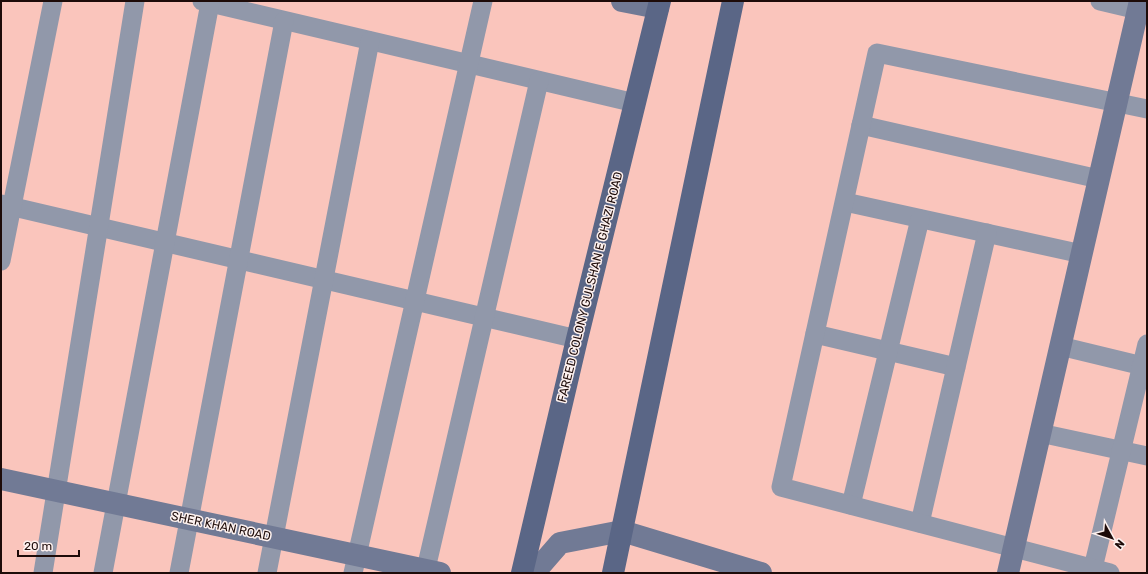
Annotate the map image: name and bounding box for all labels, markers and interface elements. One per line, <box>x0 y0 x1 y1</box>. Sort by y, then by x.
street label: FAREED COLONY GULSHAN E GHAZI ROAD <box>555 170 625 404</box>
street label: SHER KHAN ROAD <box>170 509 272 543</box>
north arrow <box>1092 518 1132 558</box>
scale bar <box>18 532 79 558</box>
text: N <box>1112 537 1127 551</box>
text: 20 m <box>24 539 52 553</box>

